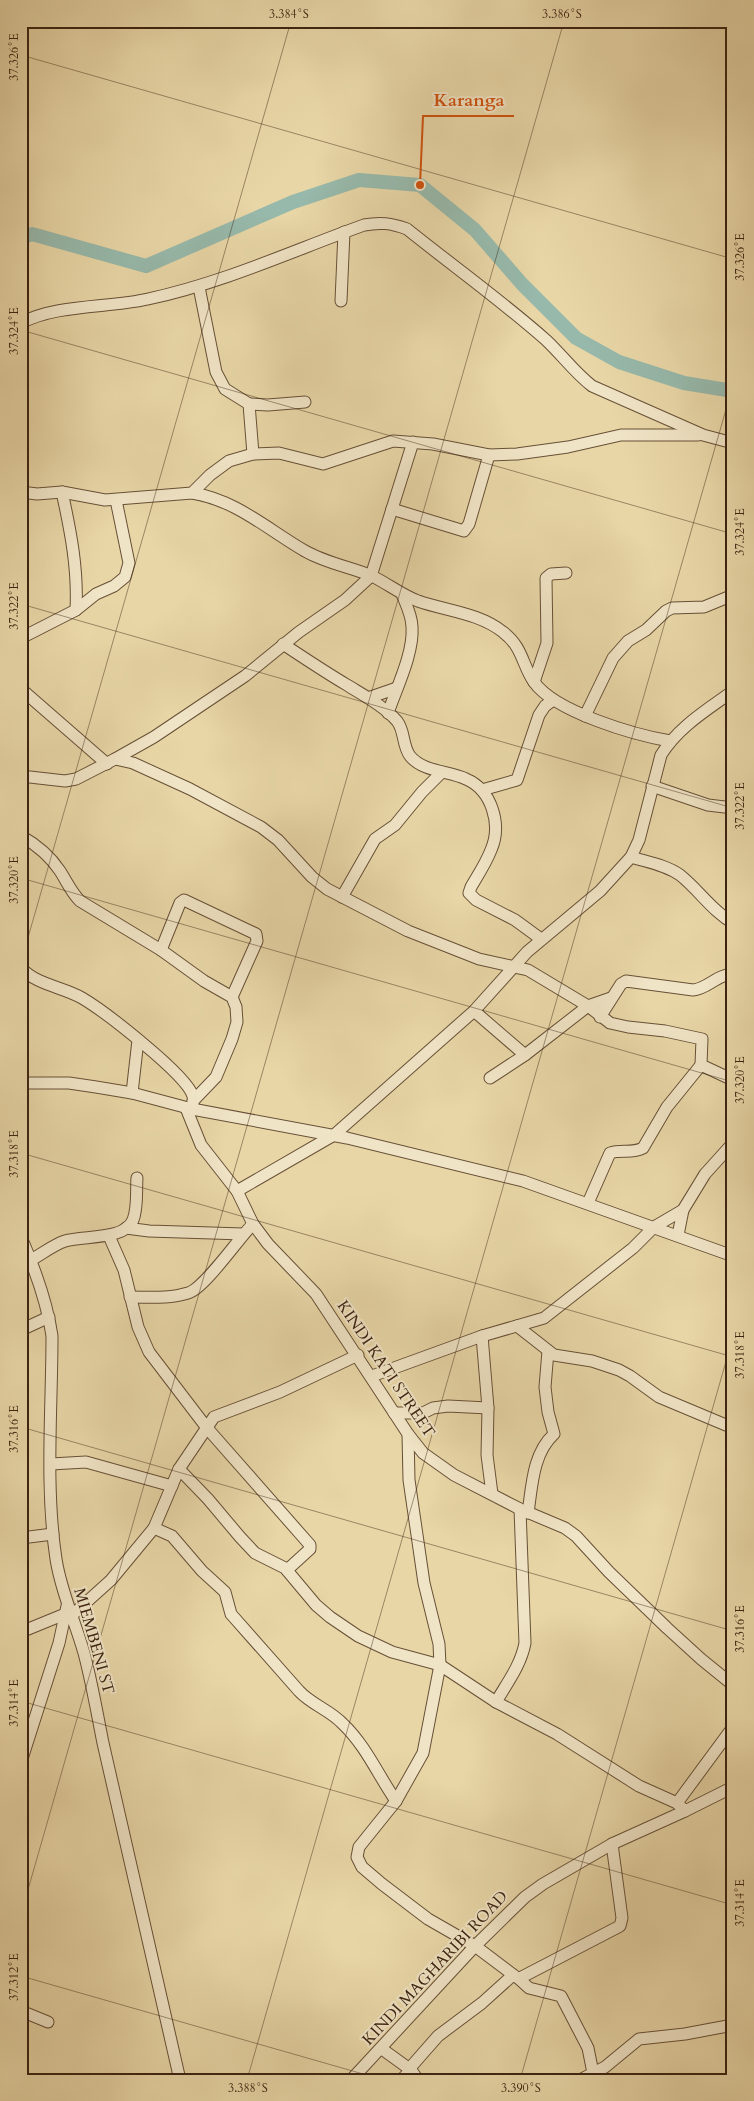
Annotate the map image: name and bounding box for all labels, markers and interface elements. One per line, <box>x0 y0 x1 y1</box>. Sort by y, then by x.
text: 3.384°S <box>269 6 309 22</box>
text: 3.386°S <box>542 6 582 22</box>
text: 37.326°E <box>6 33 22 81</box>
callout: Karanga <box>423 83 514 116</box>
text: Karanga <box>434 88 505 113</box>
text: 37.326°E <box>732 233 748 281</box>
text: 37.324°E <box>6 307 22 355</box>
text: 37.324°E <box>732 508 748 556</box>
text: 37.322°E <box>6 582 22 630</box>
text: 37.322°E <box>732 782 748 830</box>
text: 37.320°E <box>6 856 22 904</box>
text: 37.320°E <box>732 1056 748 1104</box>
text: 37.318°E <box>6 1130 22 1178</box>
street label: KINDI KATI STREET <box>332 1296 440 1442</box>
text: 37.318°E <box>732 1331 748 1379</box>
text: 37.316°E <box>6 1405 22 1453</box>
street label: MIEMBENI ST <box>68 1585 120 1697</box>
text: 37.316°E <box>732 1605 748 1653</box>
text: 37.314°E <box>6 1679 22 1727</box>
text: 37.314°E <box>732 1879 748 1927</box>
street label: KINDI MAGHARIBI ROAD <box>357 1886 513 2050</box>
text: 37.312°E <box>6 1953 22 2001</box>
text: 3.388°S <box>228 2080 268 2096</box>
text: 3.390°S <box>501 2080 541 2096</box>

